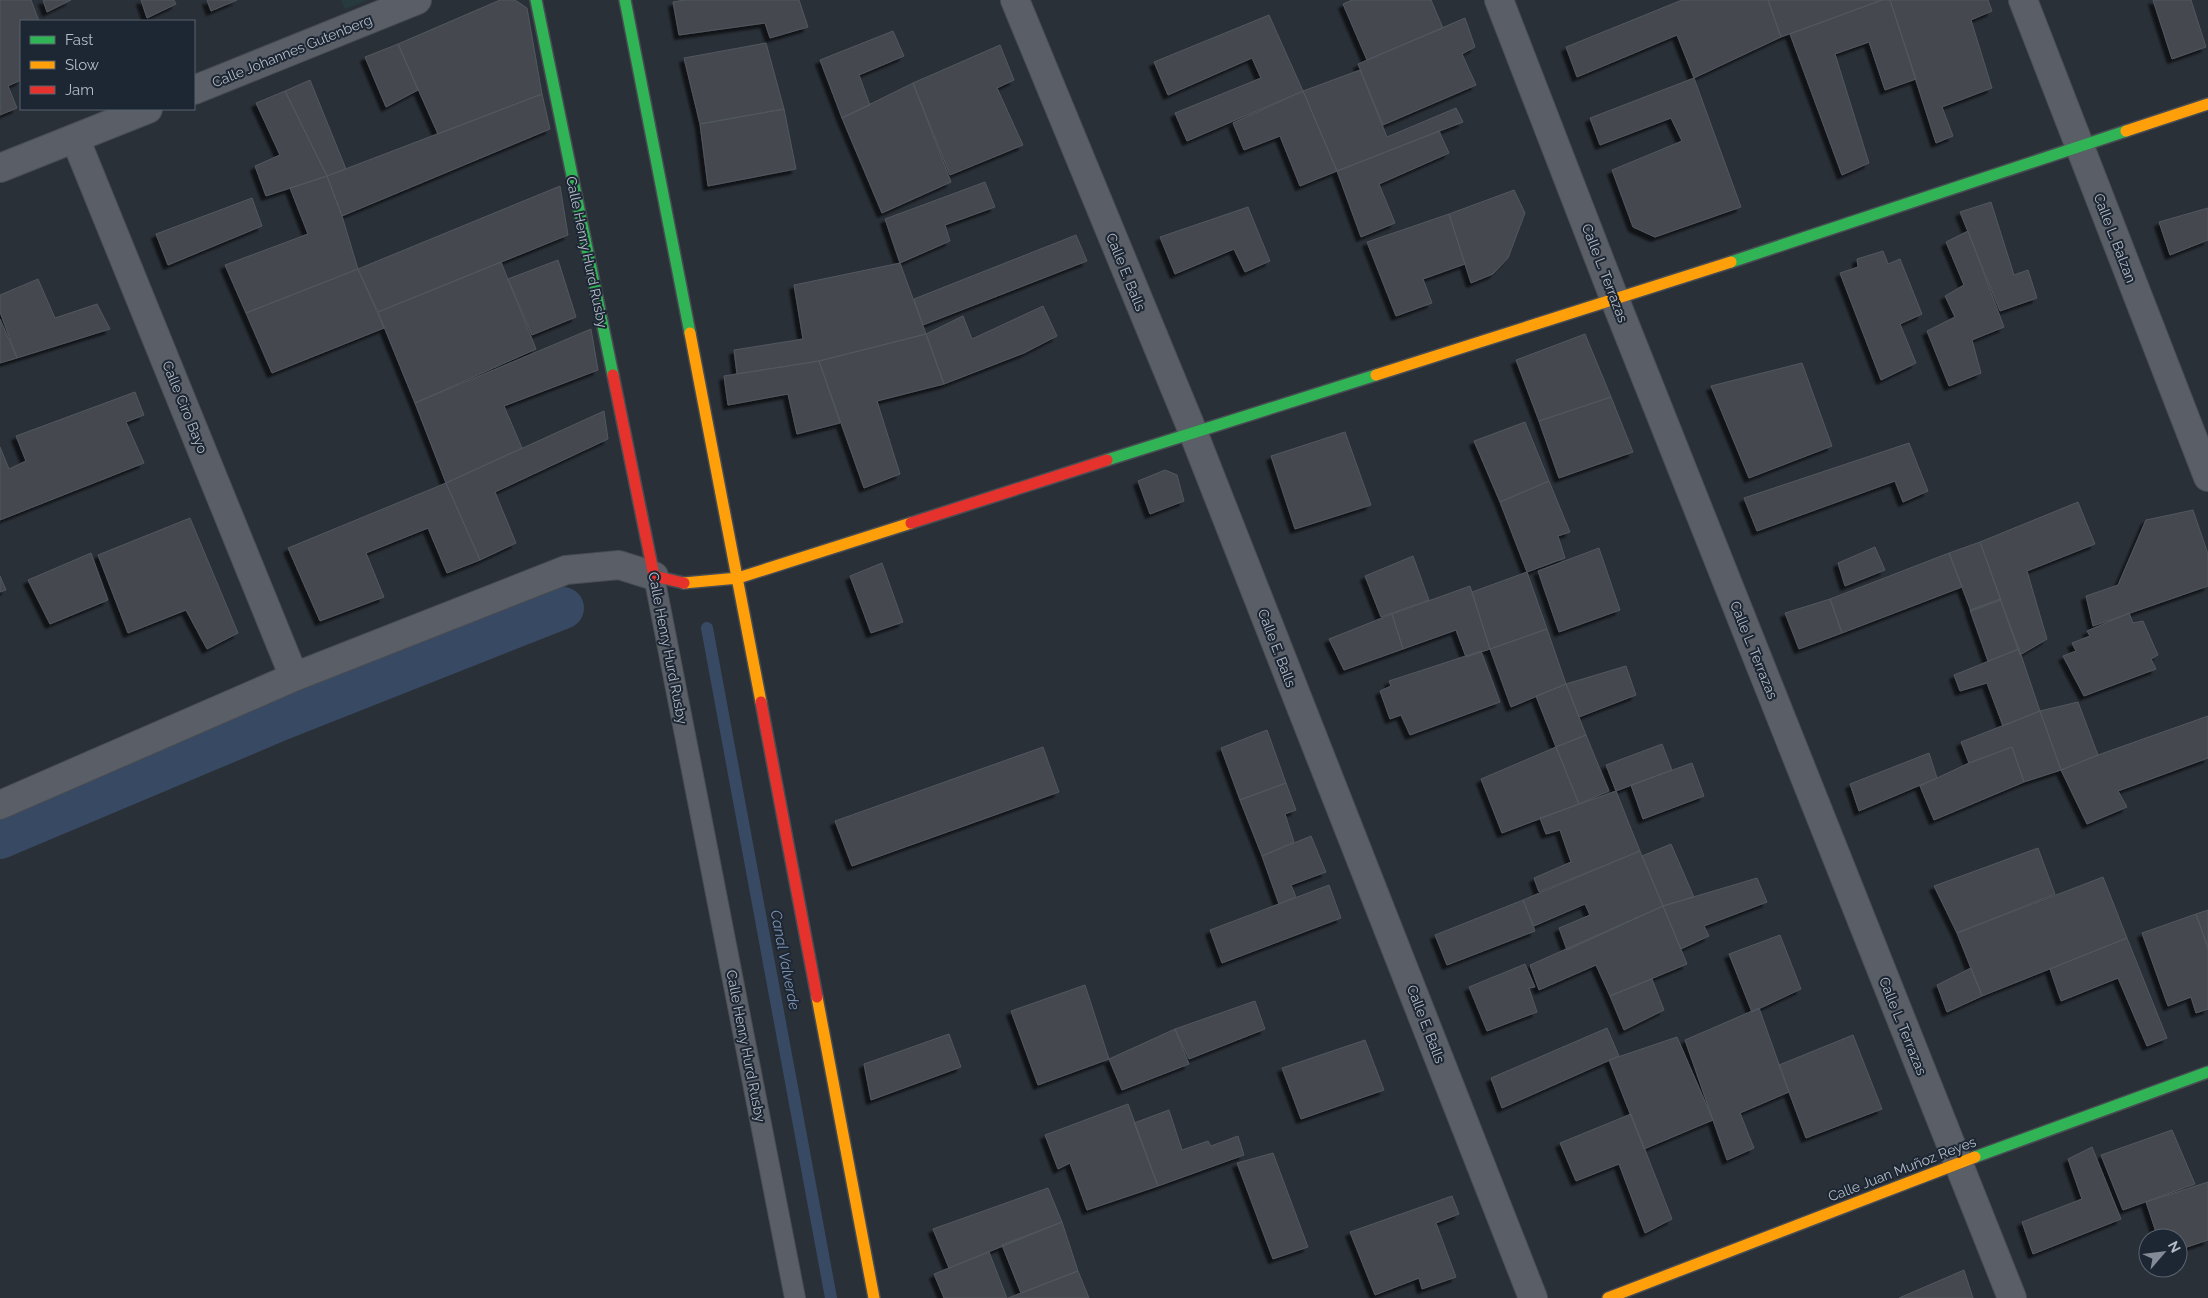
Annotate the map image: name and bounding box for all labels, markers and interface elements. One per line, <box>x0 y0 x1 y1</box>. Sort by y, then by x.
street label: Calle Johannes Gutenberg <box>210 11 374 91</box>
legend <box>20 20 195 110</box>
text: Fast <box>65 31 93 49</box>
text: Slow <box>65 56 99 74</box>
text: Jam <box>65 81 94 99</box>
street label: Calle Henry Hurd Rusby <box>563 175 611 330</box>
street label: Calle L. Balzan <box>2091 191 2139 285</box>
street label: Calle L. Terrazas <box>1579 221 1631 325</box>
street label: Calle E. Balls <box>1103 231 1149 314</box>
street label: Calle Ciro Bayo <box>159 358 211 456</box>
street label: Calle Henry Hurd Rusby <box>645 571 691 726</box>
street label: Calle L. Terrazas <box>1727 599 1781 702</box>
street label: Calle E. Balls <box>1255 607 1299 690</box>
water label: Canal Valverde <box>766 908 804 1012</box>
street label: Calle Henry Hurd Rusby <box>723 969 769 1124</box>
street label: Calle L. Terrazas <box>1876 975 1930 1078</box>
street label: Calle E. Balls <box>1404 983 1448 1066</box>
street label: Calle Juan Muñoz Reyes <box>1826 1133 1978 1205</box>
north arrow <box>2138 1228 2188 1278</box>
text: N <box>2165 1238 2184 1255</box>

